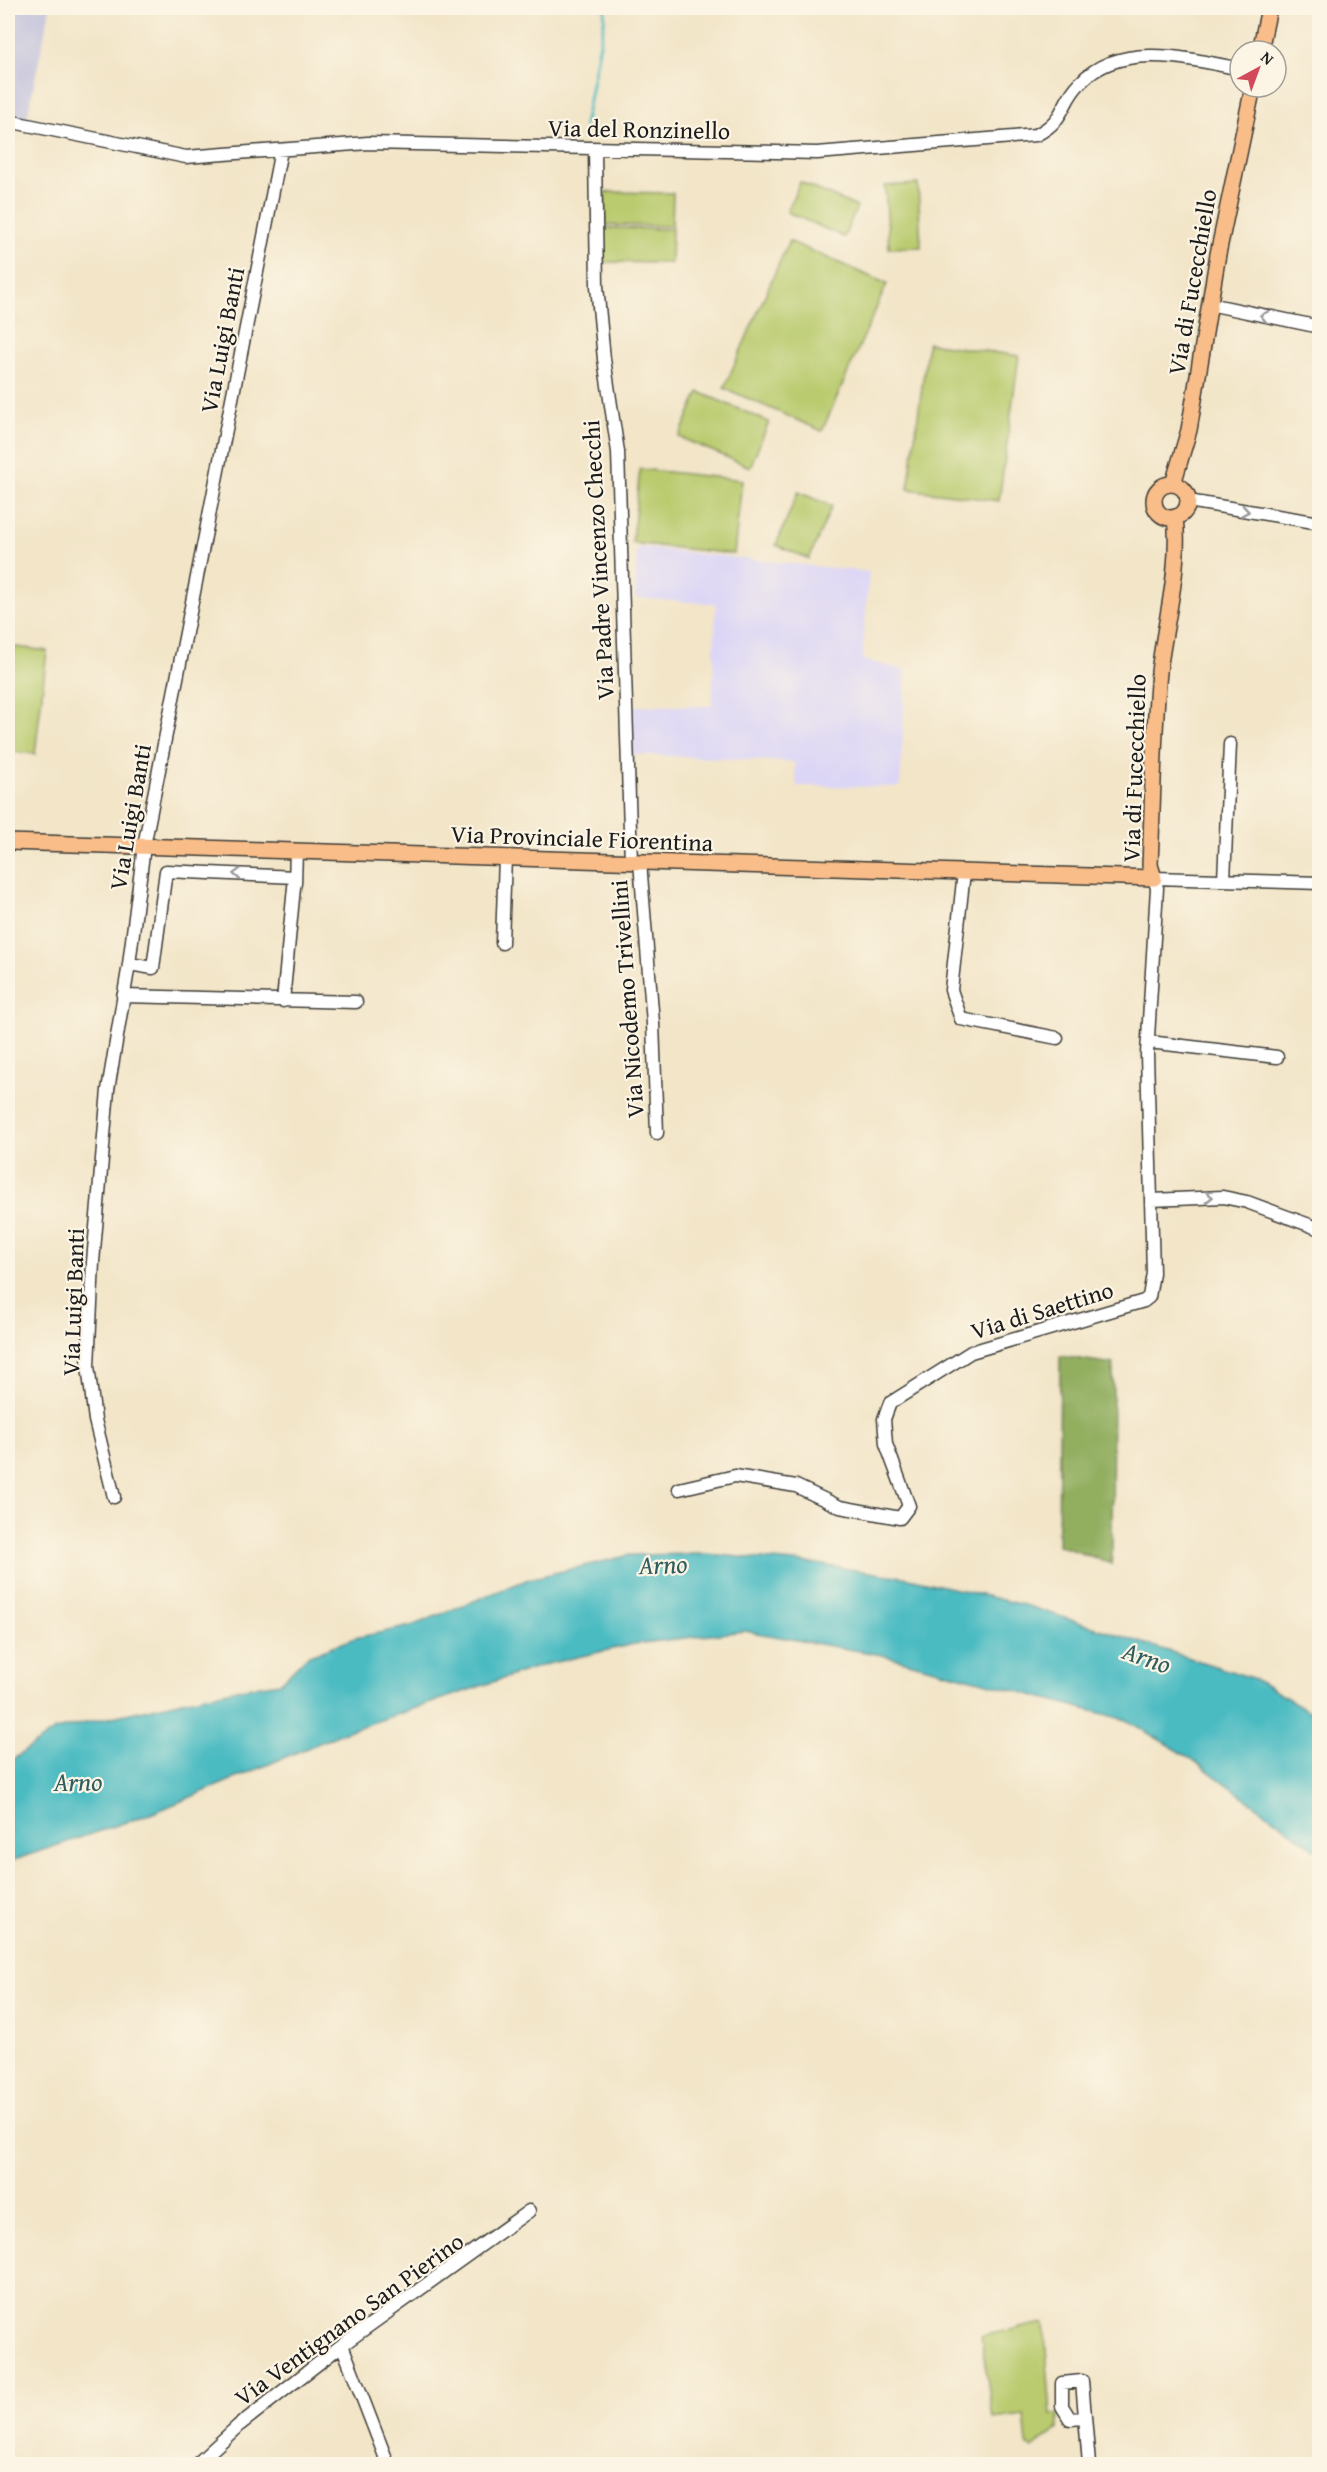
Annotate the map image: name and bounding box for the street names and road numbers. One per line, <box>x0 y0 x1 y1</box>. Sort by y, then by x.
street label: Via del Ronzinello <box>547 110 731 148</box>
street label: Via di Fucecchiello <box>1158 186 1226 378</box>
street label: Via Luigi Banti <box>191 264 253 416</box>
street label: Via Padre Vincenzo Checchi <box>573 419 623 701</box>
street label: Via di Fucecchiello <box>1113 673 1155 863</box>
street label: Via Luigi Banti <box>100 741 160 893</box>
street label: Via Provinciale Fiorentina <box>450 816 714 860</box>
street label: Via Nicodemo Trivellini <box>601 878 653 1119</box>
street label: Via Luigi Banti <box>53 1227 93 1377</box>
street label: Via di Saettino <box>966 1272 1118 1348</box>
street label: Via Ventignano San Pierino <box>227 2224 471 2414</box>

